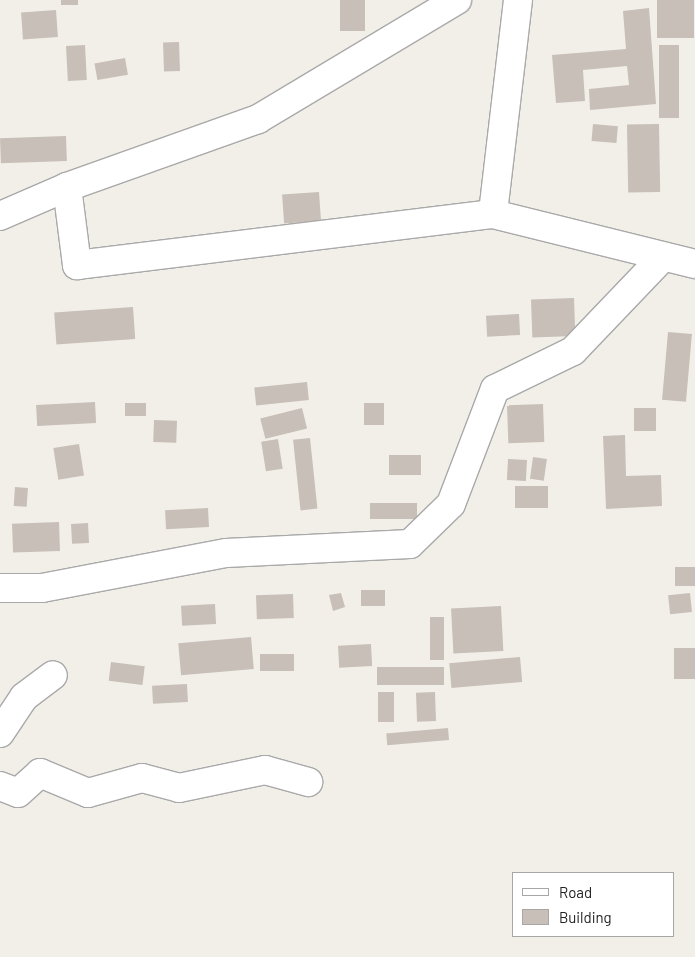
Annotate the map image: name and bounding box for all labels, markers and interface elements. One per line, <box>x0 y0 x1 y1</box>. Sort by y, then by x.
legend <box>512 872 675 937</box>
text: Road <box>559 883 592 901</box>
text: Building <box>559 908 612 926</box>

